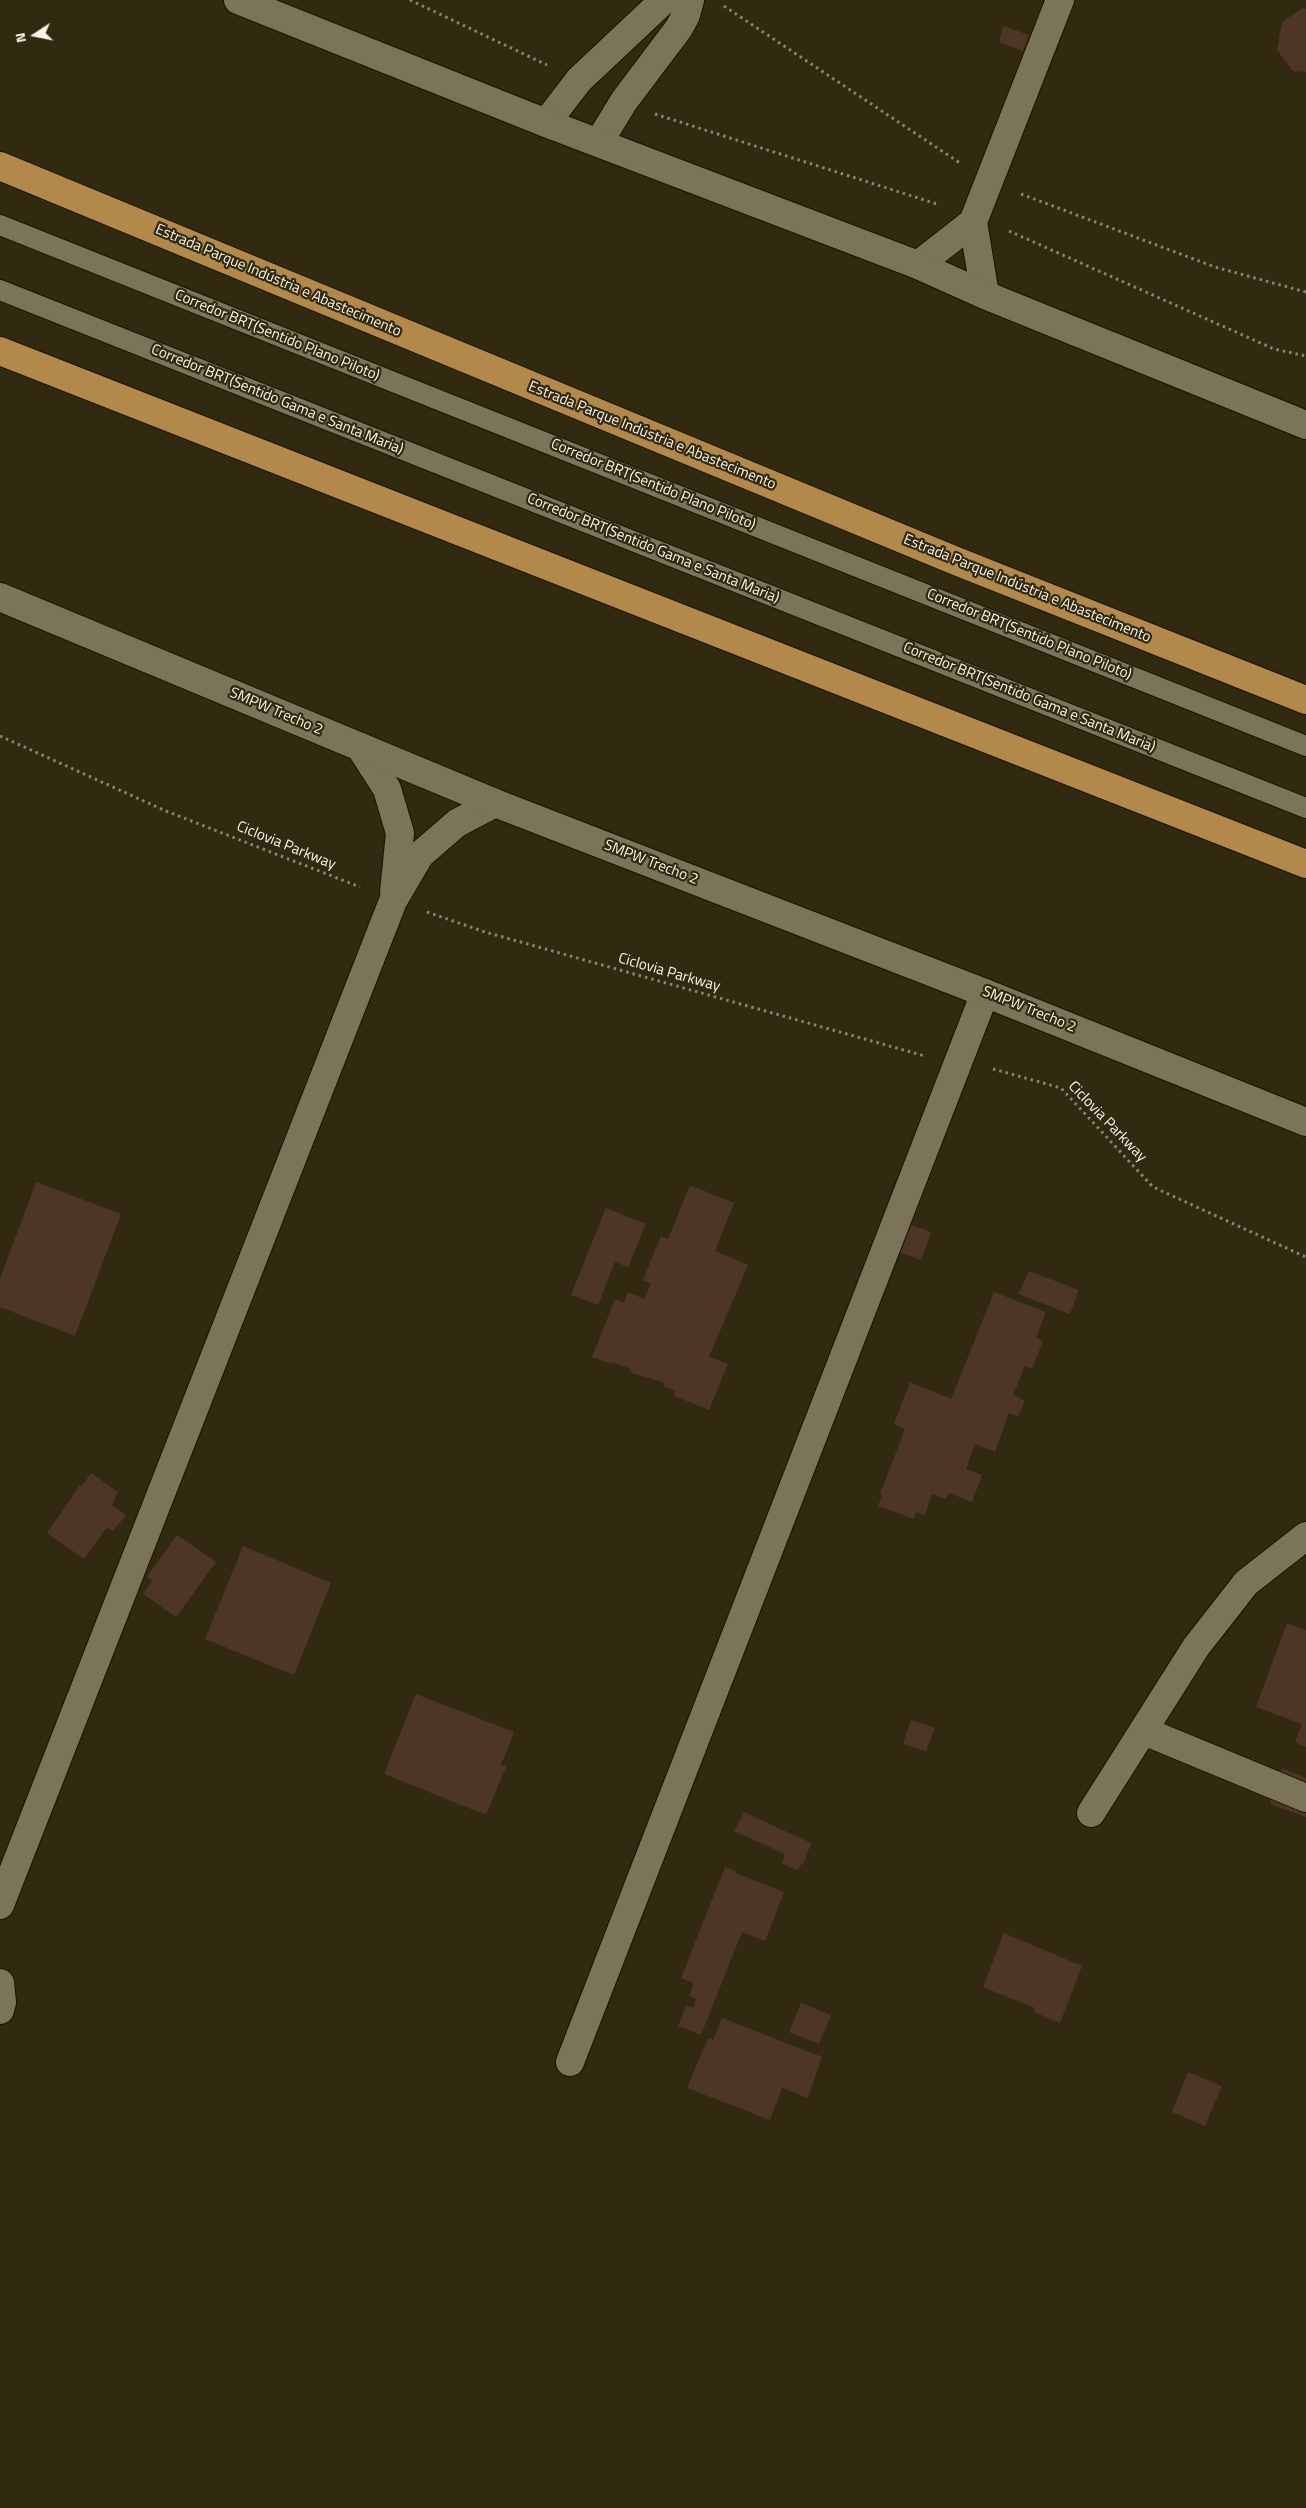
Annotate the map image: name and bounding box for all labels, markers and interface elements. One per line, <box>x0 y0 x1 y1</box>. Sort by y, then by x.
north arrow <box>10 10 60 60</box>
text: N <box>9 31 31 45</box>
street label: Estrada Parque Indústria e Abastecimento <box>152 221 404 341</box>
street label: Corredor BRT(Sentido Plano Piloto) <box>172 287 382 385</box>
street label: Corredor BRT(Sentido Gama e Santa Maria) <box>148 341 406 459</box>
street label: Estrada Parque Indústria e Abastecimento <box>526 378 778 494</box>
street label: Corredor BRT(Sentido Plano Piloto) <box>548 436 758 534</box>
street label: Corredor BRT(Sentido Gama e Santa Maria) <box>524 490 782 608</box>
street label: Estrada Parque Indústria e Abastecimento <box>901 531 1153 647</box>
street label: Corredor BRT(Sentido Plano Piloto) <box>924 586 1134 684</box>
street label: Corredor BRT(Sentido Gama e Santa Maria) <box>900 639 1158 757</box>
street label: SMPW Trecho 2 <box>227 684 325 740</box>
street label: Ciclovia Parkway <box>234 818 338 874</box>
street label: SMPW Trecho 2 <box>601 837 701 889</box>
street label: Ciclovia Parkway <box>616 950 722 996</box>
street label: SMPW Trecho 2 <box>979 983 1079 1037</box>
street label: Ciclovia Parkway <box>1064 1078 1150 1166</box>

